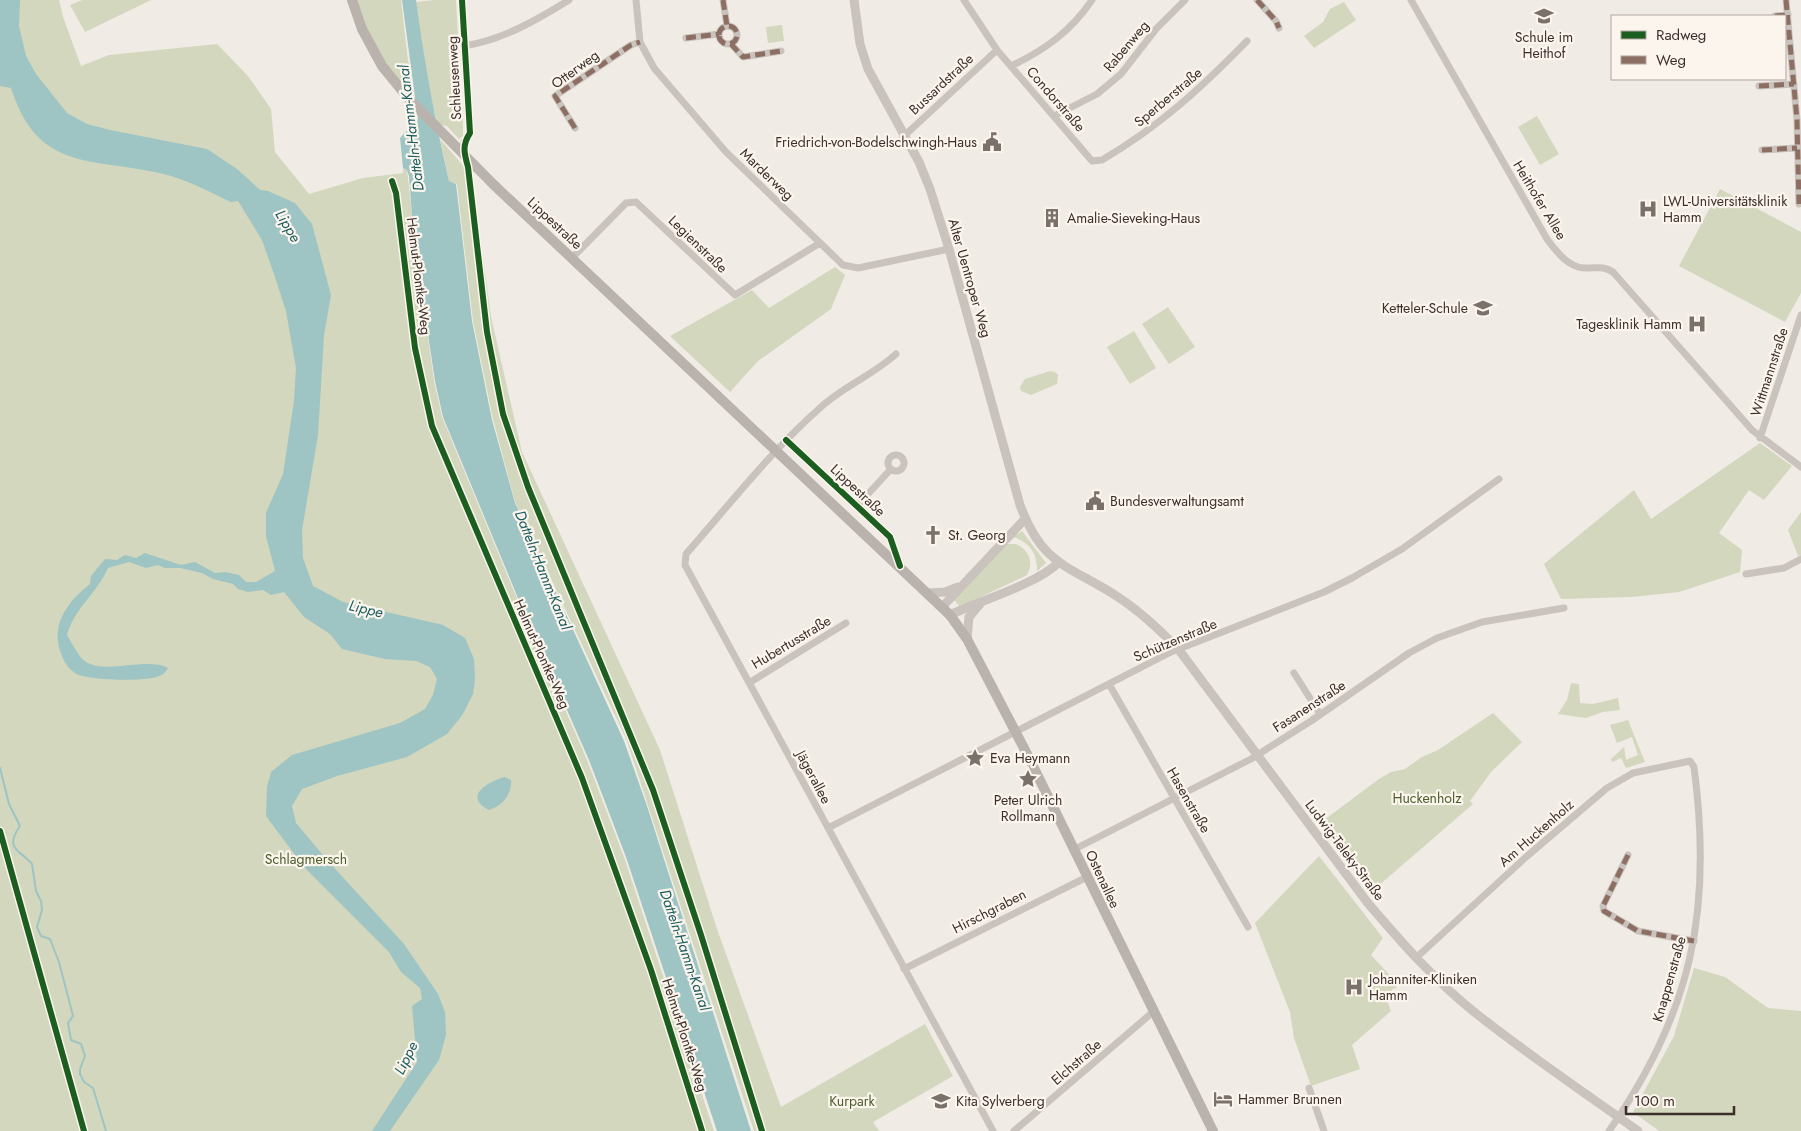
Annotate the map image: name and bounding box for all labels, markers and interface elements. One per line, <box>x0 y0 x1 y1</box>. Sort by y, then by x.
school or university icon: Schule im Heithof <box>1533 5 1555 27</box>
legend <box>1611 15 1786 80</box>
street label: Rabenweg <box>1099 16 1153 76</box>
text: Radweg <box>1656 24 1706 46</box>
place label: Schule im Heithof <box>1515 27 1573 63</box>
street label: Schleusenweg <box>442 35 466 121</box>
street label: Otterweg <box>547 45 603 93</box>
street label: Bussardstraße <box>904 49 978 119</box>
text: Weg <box>1656 49 1686 71</box>
street label: Condorstraße <box>1022 62 1090 136</box>
water label: Datteln-Hamm-Kanal <box>392 63 430 192</box>
street label: Sperberstraße <box>1130 63 1206 131</box>
public building icon: Friedrich-von-Bodelschwingh-Haus <box>981 131 1003 153</box>
place label: Friedrich-von-Bodelschwingh-Haus <box>775 132 977 152</box>
street label: Marderweg <box>736 143 798 205</box>
street label: Heithofer Allee <box>1508 156 1572 244</box>
place label: LWL-Universitätsklinik Hamm <box>1663 191 1788 227</box>
street label: Lippestraße <box>523 192 587 254</box>
hospital icon: LWL-Universitätsklinik Hamm <box>1637 198 1659 220</box>
water label: Lippe <box>270 206 307 247</box>
building icon: Amalie-Sieveking-Haus <box>1041 207 1063 229</box>
place label: Amalie-Sieveking-Haus <box>1067 208 1201 228</box>
street label: Legienstraße <box>664 211 732 277</box>
street label: Helmut-Plontke-Weg <box>402 216 436 336</box>
street label: Alter Uentroper Weg <box>943 216 997 340</box>
school or university icon: Ketteler-Schule <box>1472 297 1494 319</box>
place label: Ketteler-Schule <box>1382 298 1468 318</box>
hospital icon: Tagesklinik Hamm <box>1686 313 1708 335</box>
place label: Tagesklinik Hamm <box>1576 314 1682 334</box>
street label: Wittmannstraße <box>1745 325 1793 419</box>
street label: Lippestraße <box>826 459 890 521</box>
public building icon: Bundesverwaltungsamt <box>1084 490 1106 512</box>
place label: Bundesverwaltungsamt <box>1110 491 1244 511</box>
water label: Datteln-Hamm-Kanal <box>509 507 577 634</box>
church icon: St. Georg <box>922 524 944 546</box>
place label: St. Georg <box>948 525 1006 545</box>
water label: Lippe <box>347 594 386 624</box>
street label: Helmut-Plontke-Weg <box>509 596 575 712</box>
street label: Hubertusstraße <box>748 610 834 674</box>
street label: Schützenstraße <box>1130 613 1220 667</box>
street label: Fasanenstraße <box>1269 675 1349 737</box>
street label: Jägerallee <box>791 745 836 807</box>
place icon: Eva Heymann <box>964 747 986 769</box>
place label: Eva Heymann <box>990 748 1070 768</box>
street label: Hasenstraße <box>1162 764 1216 836</box>
place icon: Peter Ulrich Rollmann <box>1017 768 1039 790</box>
park label: Huckenholz <box>1392 788 1462 808</box>
place label: Peter Ulrich Rollmann <box>994 790 1062 826</box>
street label: Am Huckenholz <box>1494 794 1578 871</box>
street label: Ludwig-Teleky-Straße <box>1301 796 1389 904</box>
street label: Ostenallee <box>1081 847 1125 911</box>
park label: Schlagmersch <box>265 849 347 869</box>
street label: Hirschgraben <box>949 884 1029 938</box>
water label: Datteln-Hamm-Kanal <box>654 886 716 1014</box>
street label: Knappenstraße <box>1647 934 1691 1024</box>
place label: Johanniter-Kliniken Hamm <box>1367 969 1477 1005</box>
street label: Helmut-Plontke-Weg <box>657 976 713 1094</box>
hospital icon: Johanniter-Kliniken Hamm <box>1343 976 1365 998</box>
street label: Elchstraße <box>1047 1035 1105 1089</box>
water label: Lippe <box>389 1037 424 1078</box>
scale bar <box>1626 1084 1734 1116</box>
hotel icon: Hammer Brunnen <box>1212 1088 1234 1110</box>
place label: Hammer Brunnen <box>1238 1089 1342 1109</box>
school or university icon: Kita Sylverberg <box>930 1090 952 1112</box>
text: 100 m <box>1634 1090 1675 1112</box>
park label: Kurpark <box>829 1091 875 1111</box>
place label: Kita Sylverberg <box>956 1091 1045 1111</box>

